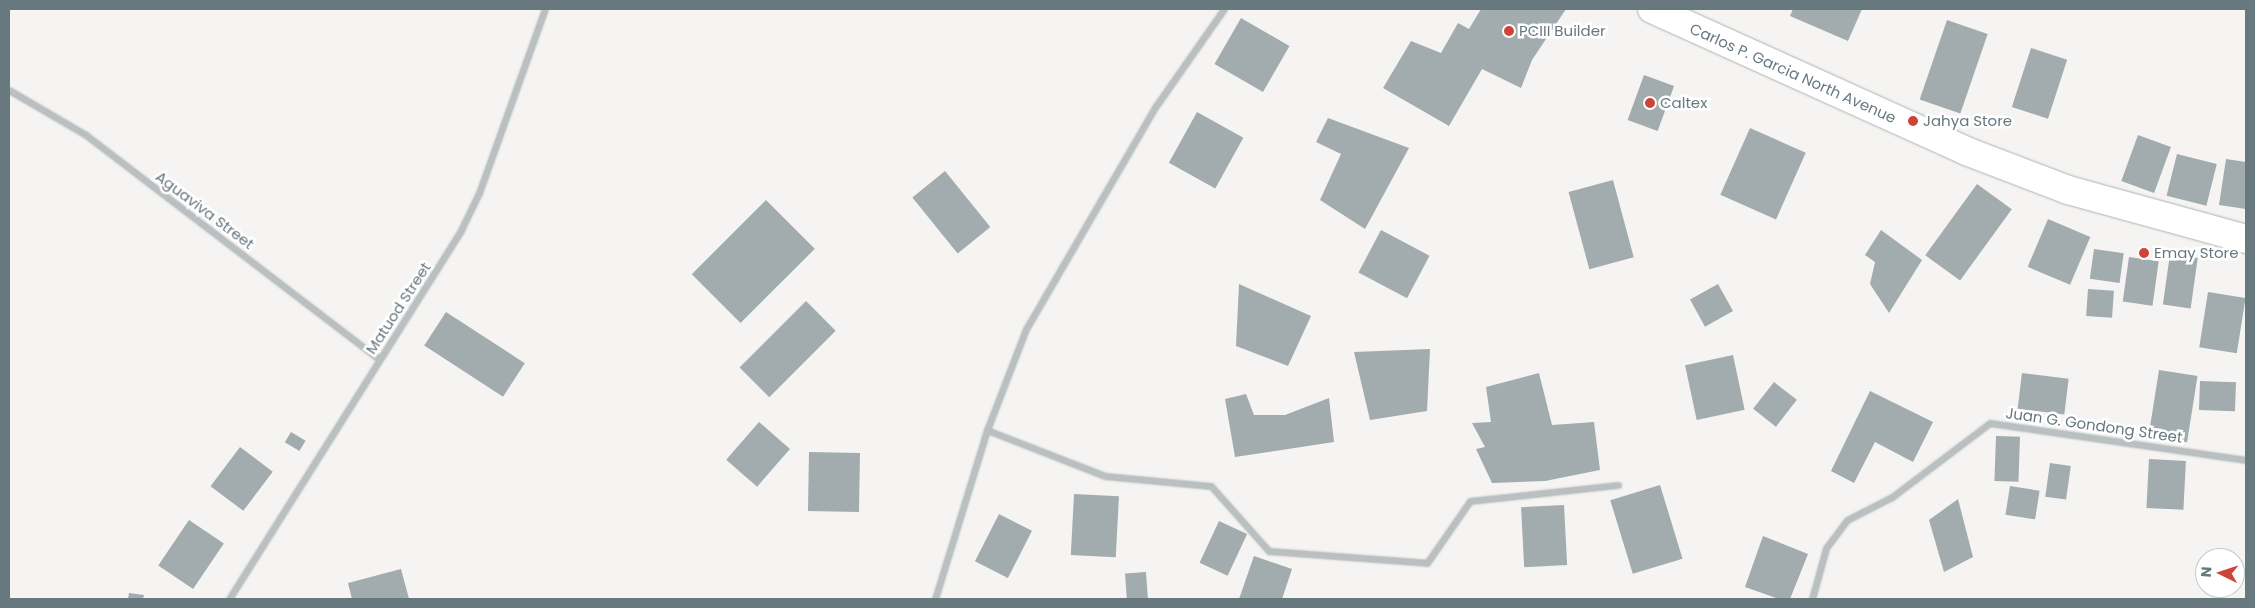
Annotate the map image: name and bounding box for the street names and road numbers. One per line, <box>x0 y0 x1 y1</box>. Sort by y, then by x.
street label: Carlos P. Garcia North Avenue <box>1687 19 1899 127</box>
street label: Aguaviva Street <box>152 167 258 253</box>
street label: Matuod Street <box>362 259 434 357</box>
street label: Juan G. Gondong Street <box>2004 404 2184 446</box>

